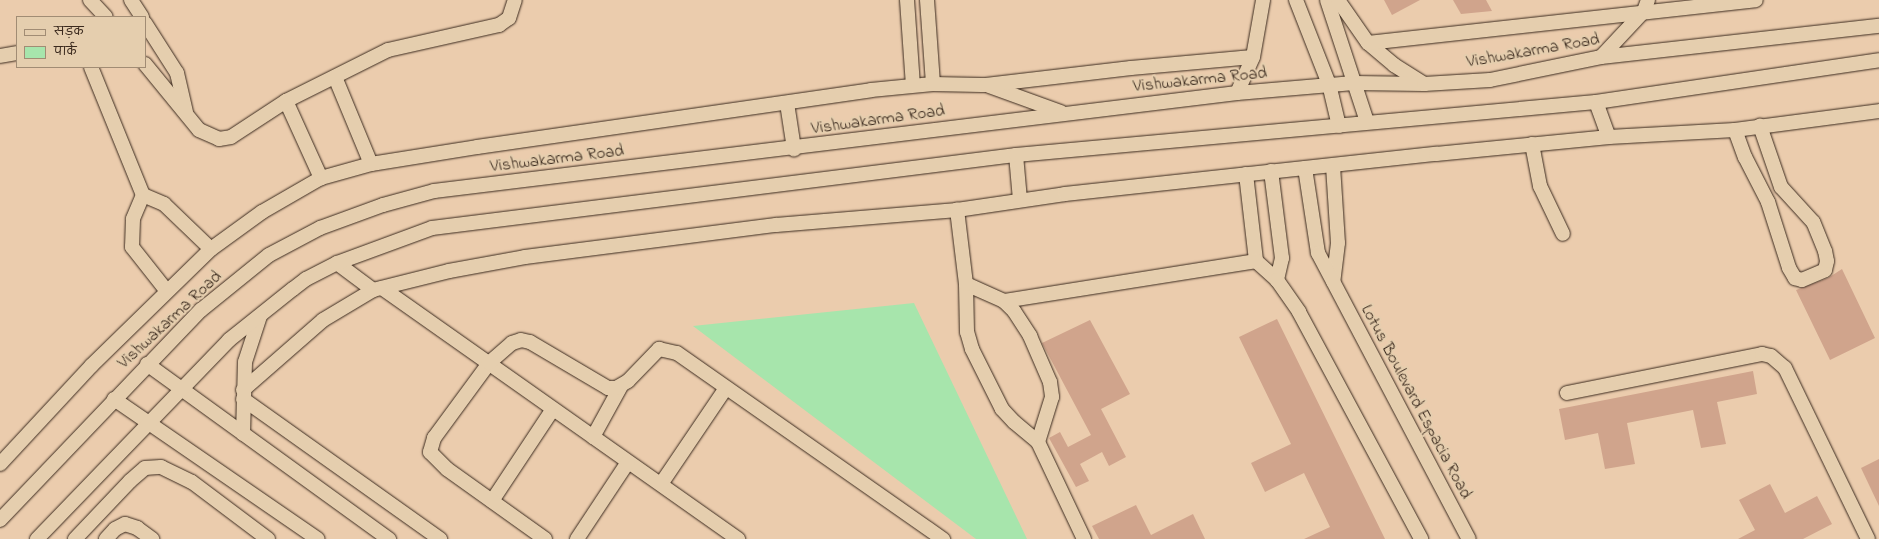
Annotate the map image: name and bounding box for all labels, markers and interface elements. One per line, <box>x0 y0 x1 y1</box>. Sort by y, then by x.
legend <box>16 16 146 68</box>
text: सड़क <box>54 23 84 41</box>
street label: Vishwakarma Road <box>1465 29 1601 73</box>
text: पार्क <box>54 43 77 61</box>
street label: Vishwakarma Road <box>1132 63 1268 97</box>
street label: Vishwakarma Road <box>810 101 946 139</box>
street label: Vishwakarma Road <box>489 141 625 177</box>
street label: Vishwakarma Road <box>114 267 226 373</box>
street label: Lotus Boulevard Espacia Road <box>1356 301 1476 503</box>

